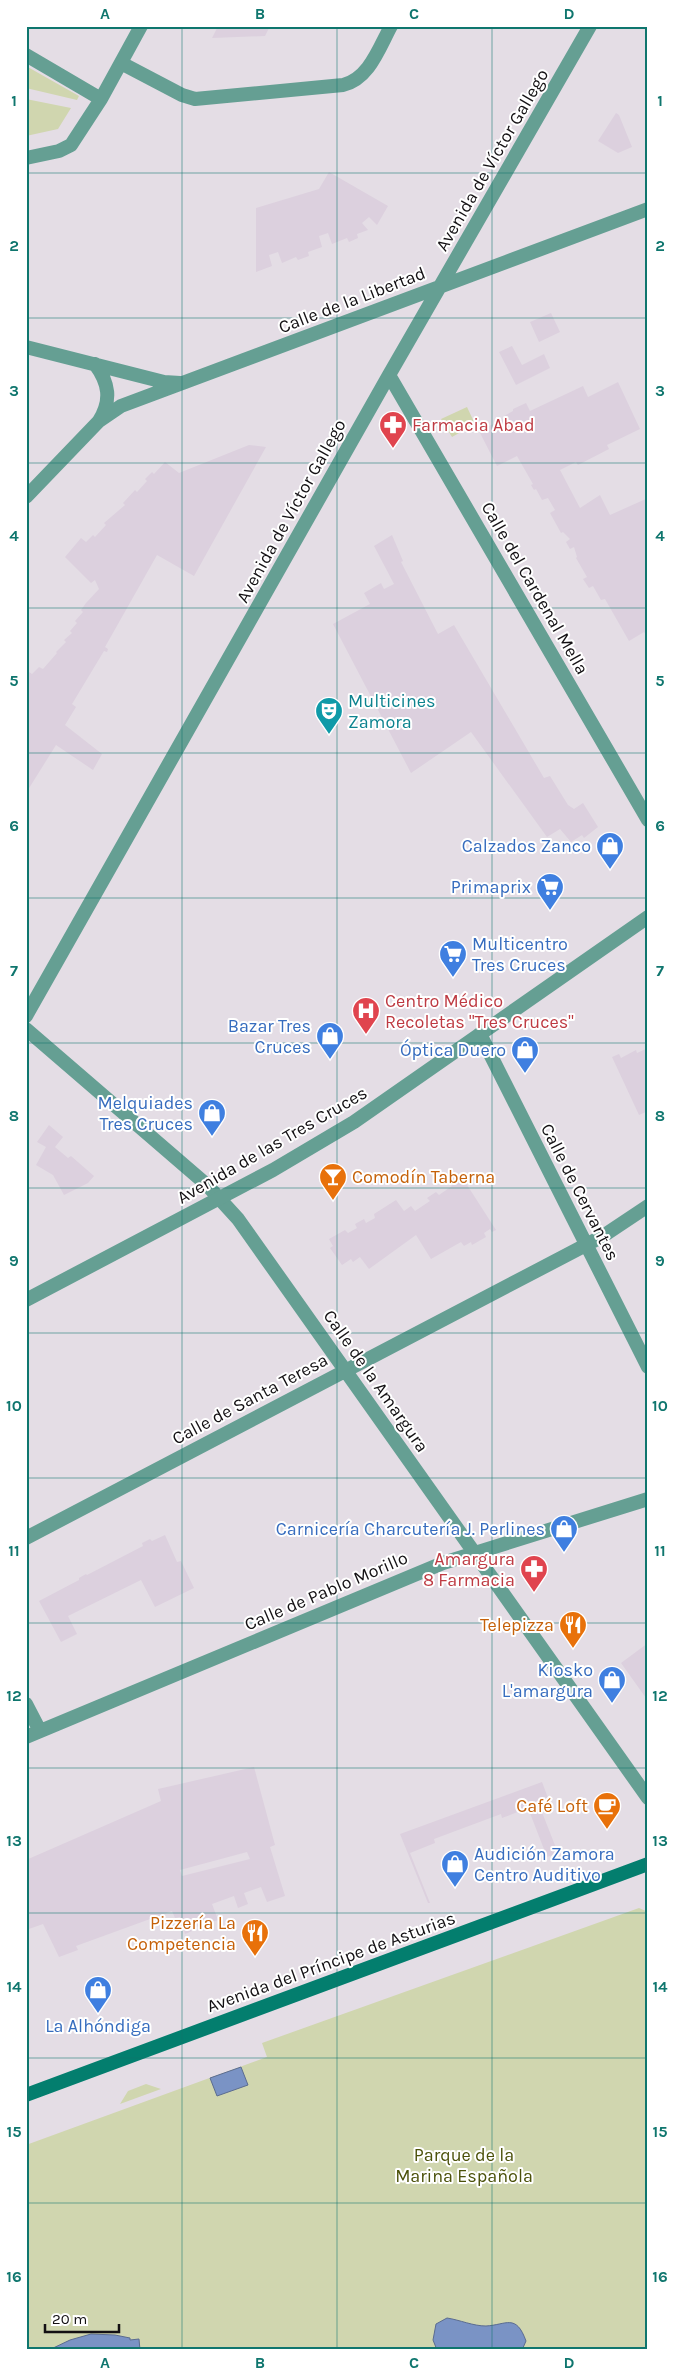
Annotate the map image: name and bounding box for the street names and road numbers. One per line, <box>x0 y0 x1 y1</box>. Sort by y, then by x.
street label: Avenida de Víctor Gallego <box>431 65 553 255</box>
street label: Calle de la Libertad <box>275 262 429 338</box>
street label: Avenida de Víctor Gallego <box>231 415 351 607</box>
street label: Calle del Cardenal Mella <box>477 498 593 678</box>
street label: Avenida de las Tres Cruces <box>173 1082 371 1208</box>
street label: Calle de Cervantes <box>536 1120 624 1264</box>
street label: Calle de la Amargura <box>319 1306 433 1456</box>
street label: Calle de Santa Teresa <box>168 1349 332 1449</box>
street label: Calle de Pablo Morillo <box>241 1547 411 1635</box>
street label: Avenida del Príncipe de Asturias <box>204 1907 458 2017</box>

